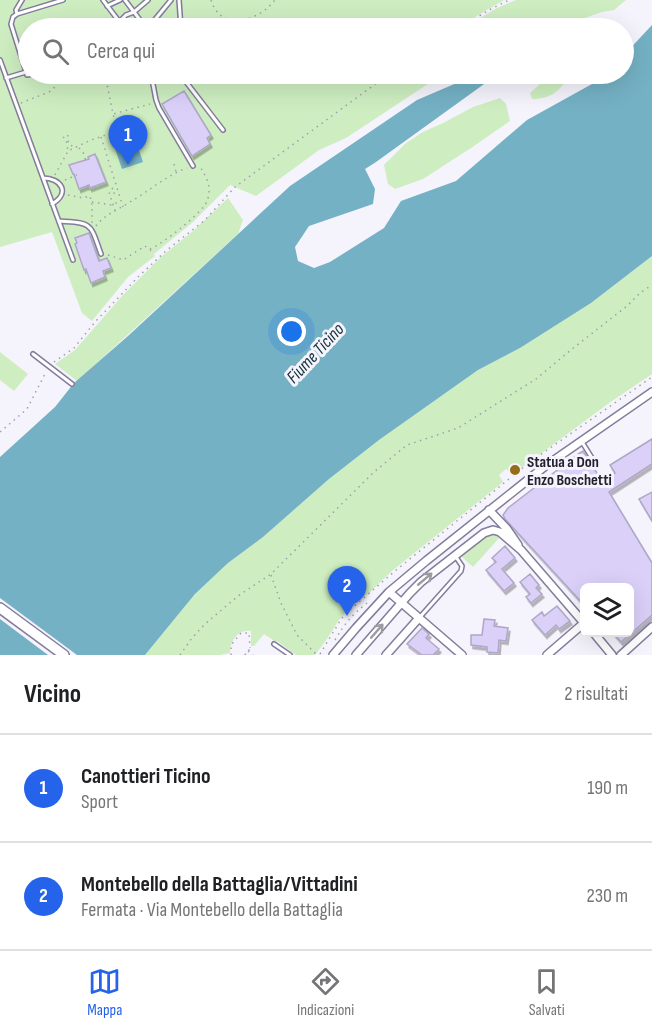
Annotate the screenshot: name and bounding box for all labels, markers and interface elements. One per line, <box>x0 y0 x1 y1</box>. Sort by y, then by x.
search box <box>18 18 634 84</box>
icon: search <box>39 35 72 68</box>
text: Cerca qui <box>87 38 155 65</box>
pin: 1 <box>108 116 148 165</box>
your location <box>277 317 306 346</box>
water label: Fiume Ticino <box>282 318 349 388</box>
place label: Statua a Don Enzo Boschetti <box>527 453 612 490</box>
marker: Statua a Don Enzo Boschetti <box>508 463 522 477</box>
pin: 2 <box>328 566 366 616</box>
one-way arrow <box>416 573 432 586</box>
map controls <box>580 583 634 637</box>
button: layers <box>580 583 634 637</box>
one-way arrow <box>370 624 384 639</box>
text: Vicino <box>24 679 81 710</box>
text: 2 risultati <box>564 682 628 706</box>
text: Canottieri Ticino <box>81 763 211 790</box>
text: 1 <box>40 776 47 800</box>
text: 190 m <box>587 776 628 800</box>
text: Sport <box>81 790 118 814</box>
text: Montebello della Battaglia/Vittadini <box>81 871 358 898</box>
text: 2 <box>39 884 48 908</box>
text: 230 m <box>586 884 628 908</box>
text: Fermata · Via Montebello della Battaglia <box>81 898 343 922</box>
tab: Mappa <box>87 965 122 1020</box>
tab: Indicazioni <box>297 965 354 1020</box>
tab: Salvati <box>529 965 565 1020</box>

